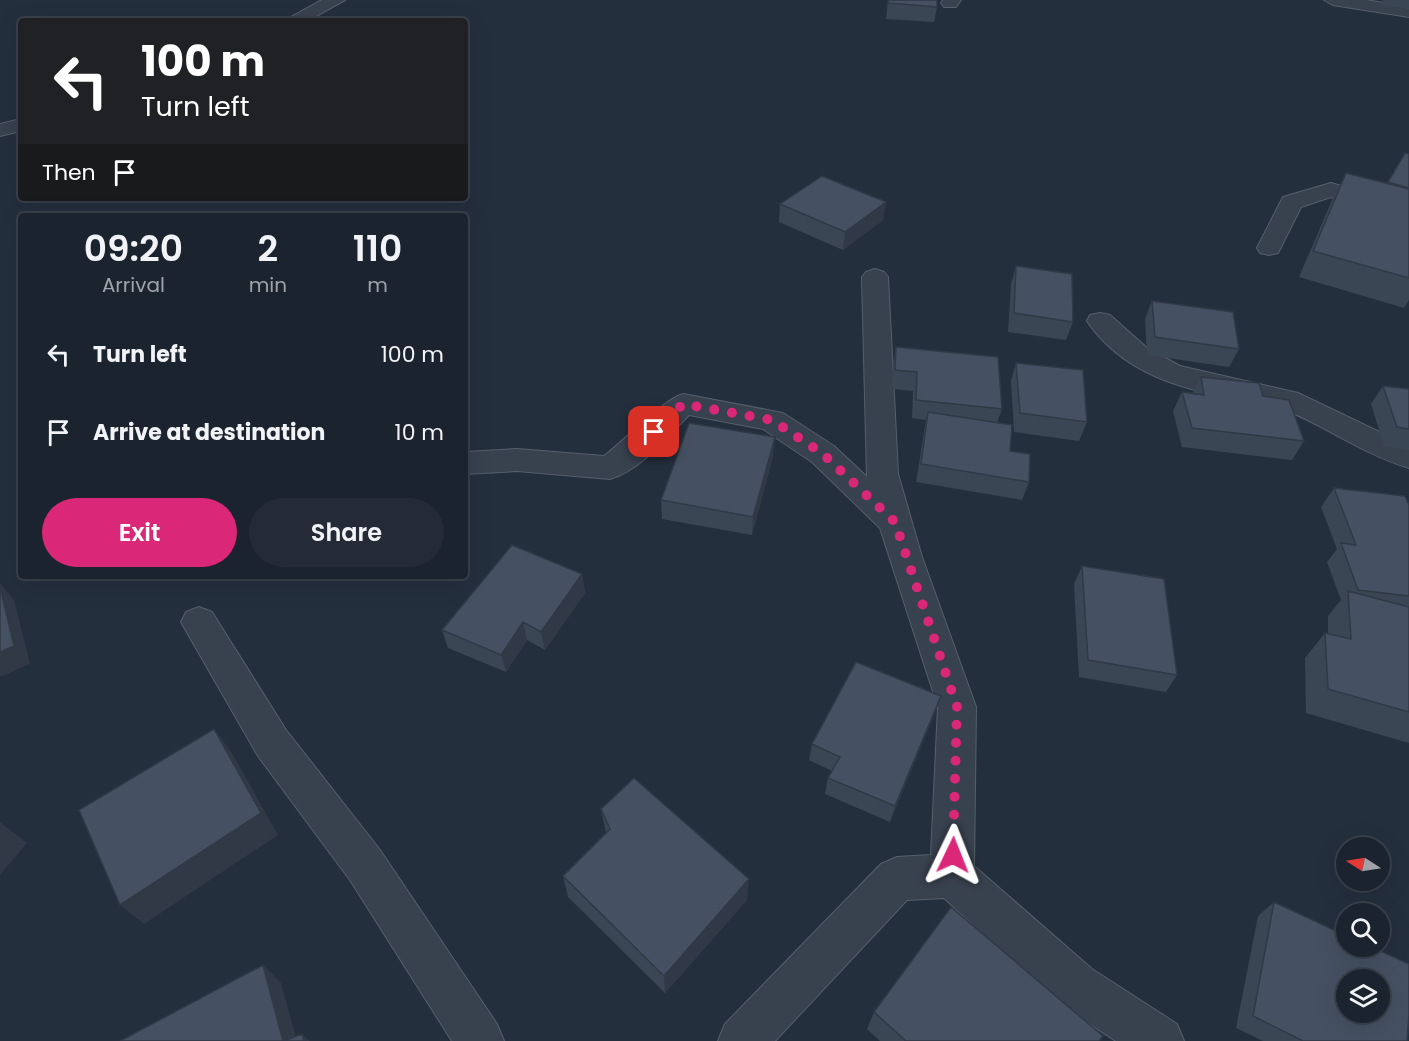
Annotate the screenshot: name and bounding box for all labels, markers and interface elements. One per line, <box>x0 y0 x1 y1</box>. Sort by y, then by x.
text: 100 m <box>141 32 265 91</box>
icon: left <box>42 42 120 120</box>
text: Turn left <box>141 88 250 125</box>
icon: arrive <box>108 156 141 189</box>
text: Then <box>42 157 96 188</box>
text: 09:20 <box>84 223 183 274</box>
text: 2 <box>258 223 278 274</box>
text: 110 <box>353 223 402 274</box>
text: Arrival <box>102 271 165 299</box>
text: min <box>249 271 287 299</box>
text: m <box>367 271 388 299</box>
icon: left <box>42 338 75 371</box>
text: Turn left <box>93 339 187 370</box>
text: 100 m <box>381 339 444 370</box>
pin <box>628 406 679 457</box>
icon: arrive <box>637 415 670 448</box>
icon: arrive <box>42 416 75 449</box>
text: Arrive at destination <box>93 417 325 448</box>
text: 10 m <box>395 417 444 448</box>
button: Exit <box>42 498 237 567</box>
button: Share <box>249 498 444 567</box>
position arrow <box>921 823 985 887</box>
north arrow <box>1336 837 1390 891</box>
map controls <box>1336 837 1390 1023</box>
button: search <box>1336 903 1390 957</box>
button: layers <box>1336 969 1390 1023</box>

